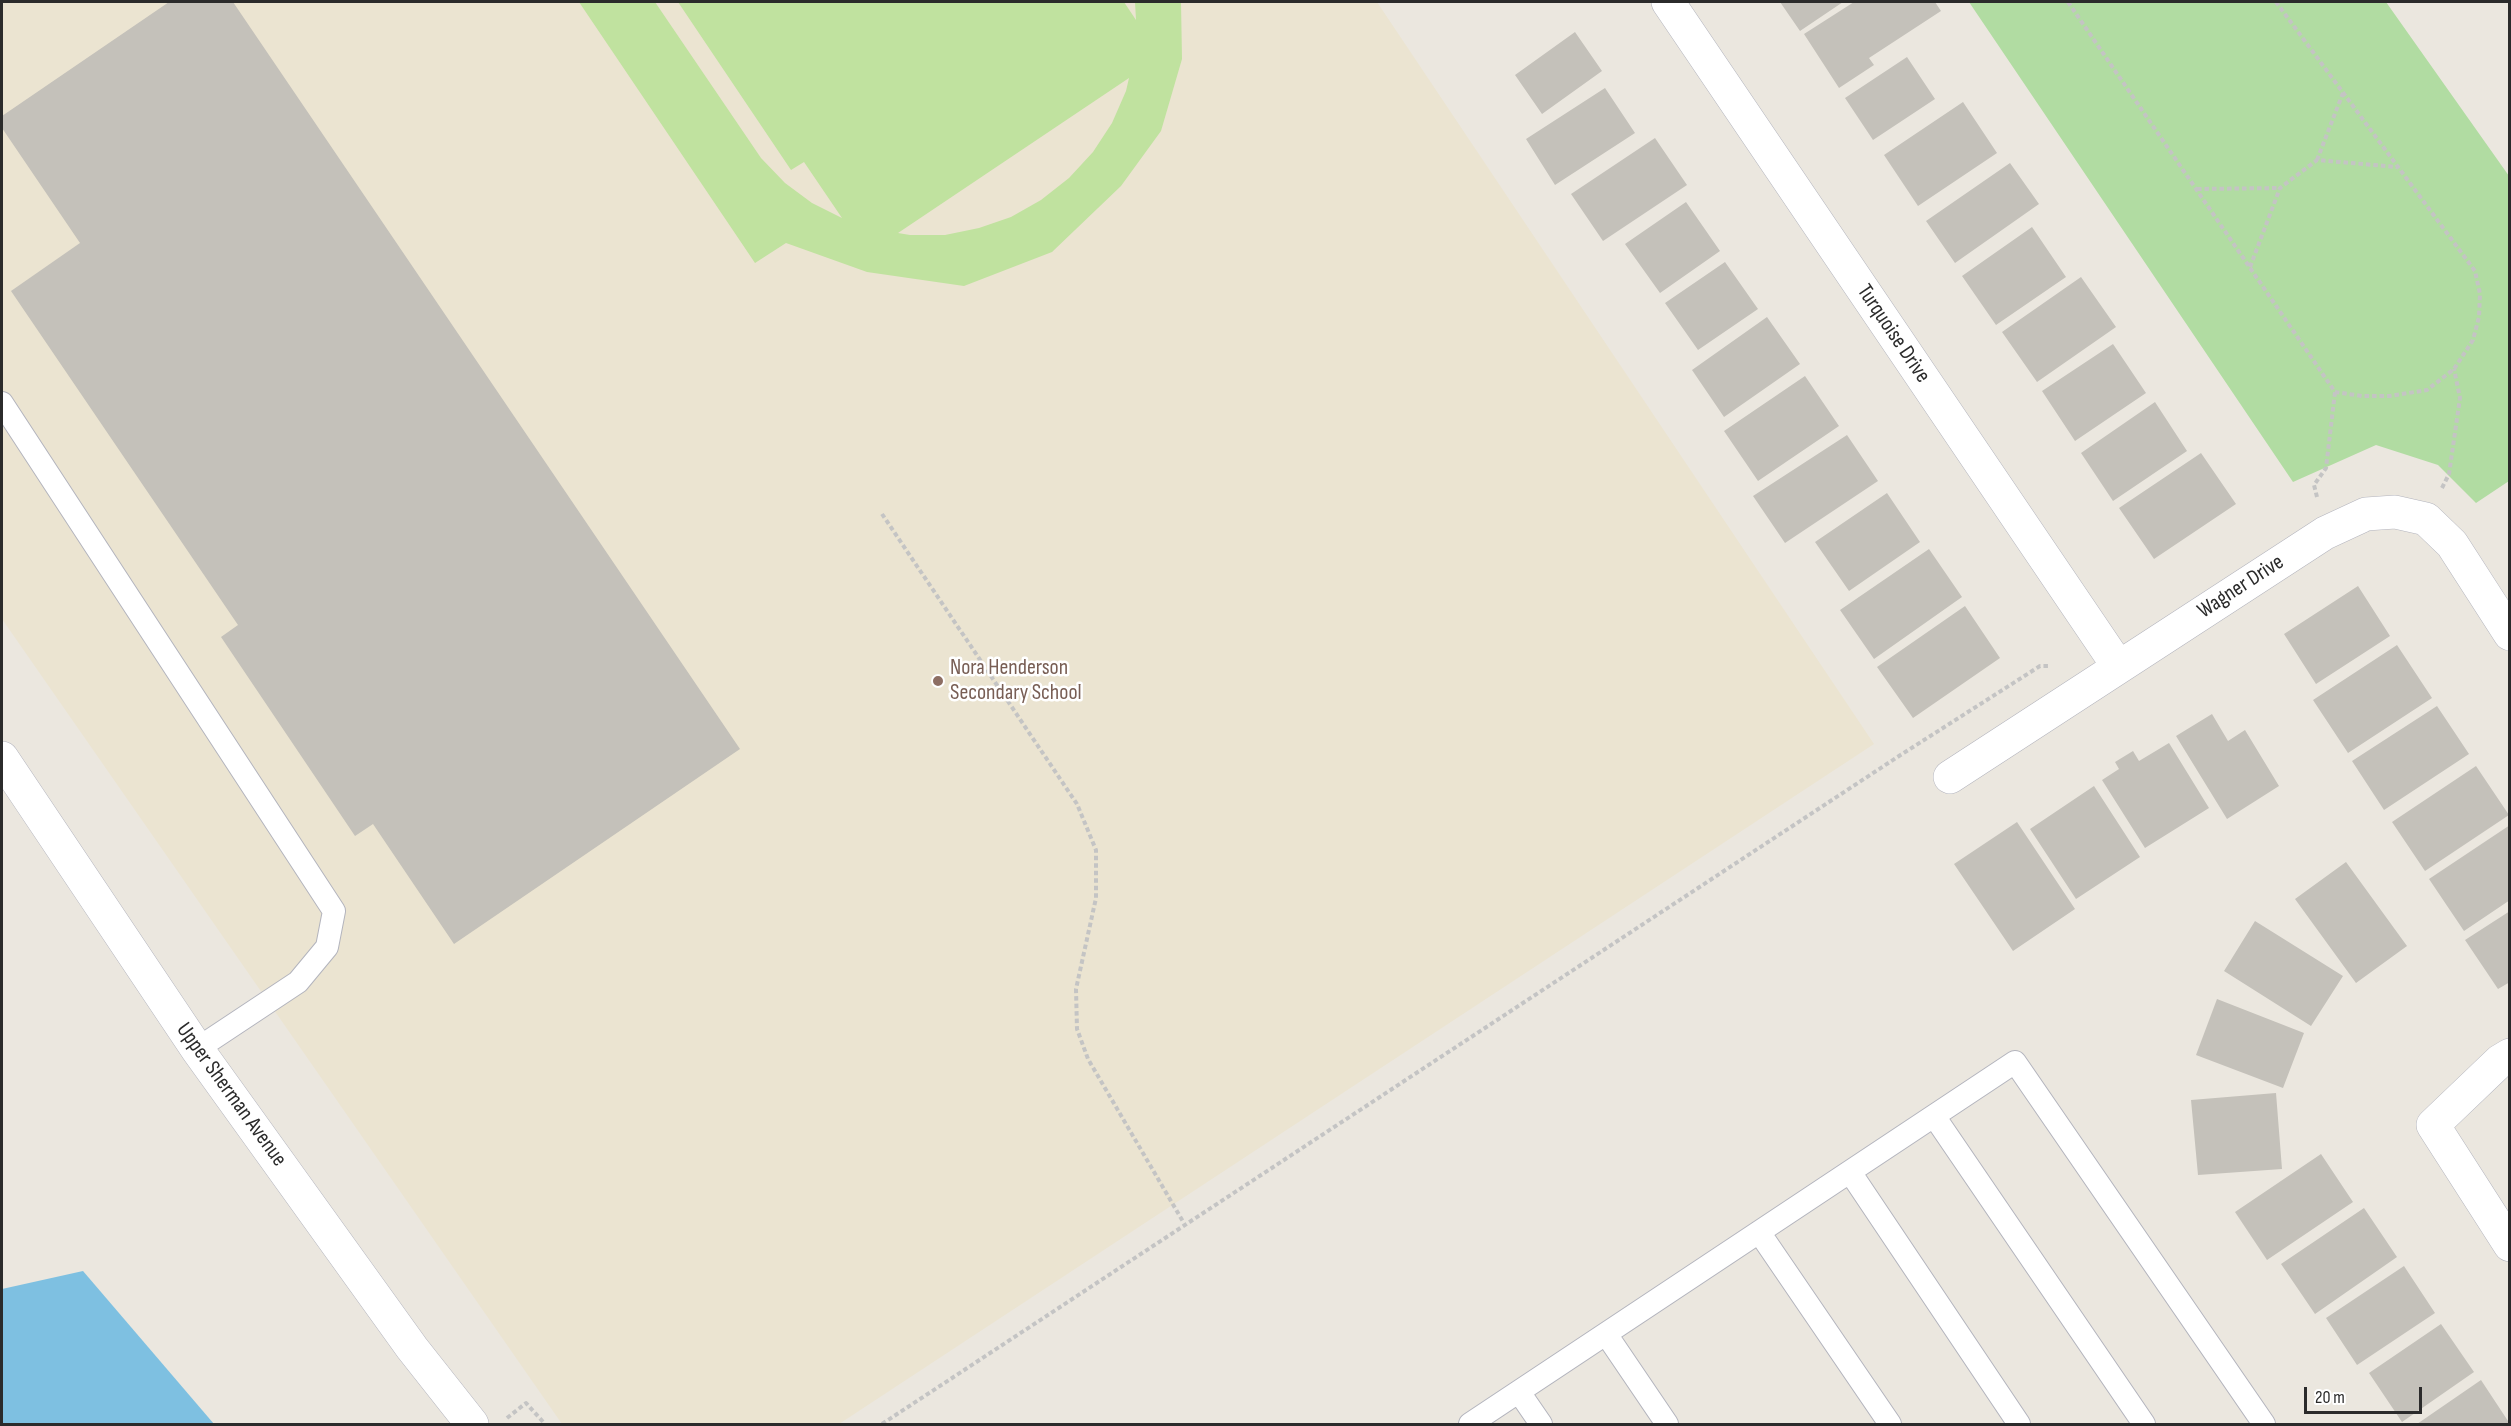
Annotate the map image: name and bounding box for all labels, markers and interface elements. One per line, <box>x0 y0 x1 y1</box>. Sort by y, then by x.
street label: Turquoise Drive <box>1851 280 1935 388</box>
street label: Wagner Drive <box>2193 549 2289 625</box>
place label: Nora Henderson Secondary School <box>950 655 1082 706</box>
marker: Nora Henderson Secondary School <box>931 674 945 688</box>
street label: Upper Sherman Avenue <box>170 1018 292 1172</box>
scale bar <box>2307 1375 2426 1413</box>
text: 20 m <box>2315 1387 2345 1408</box>

